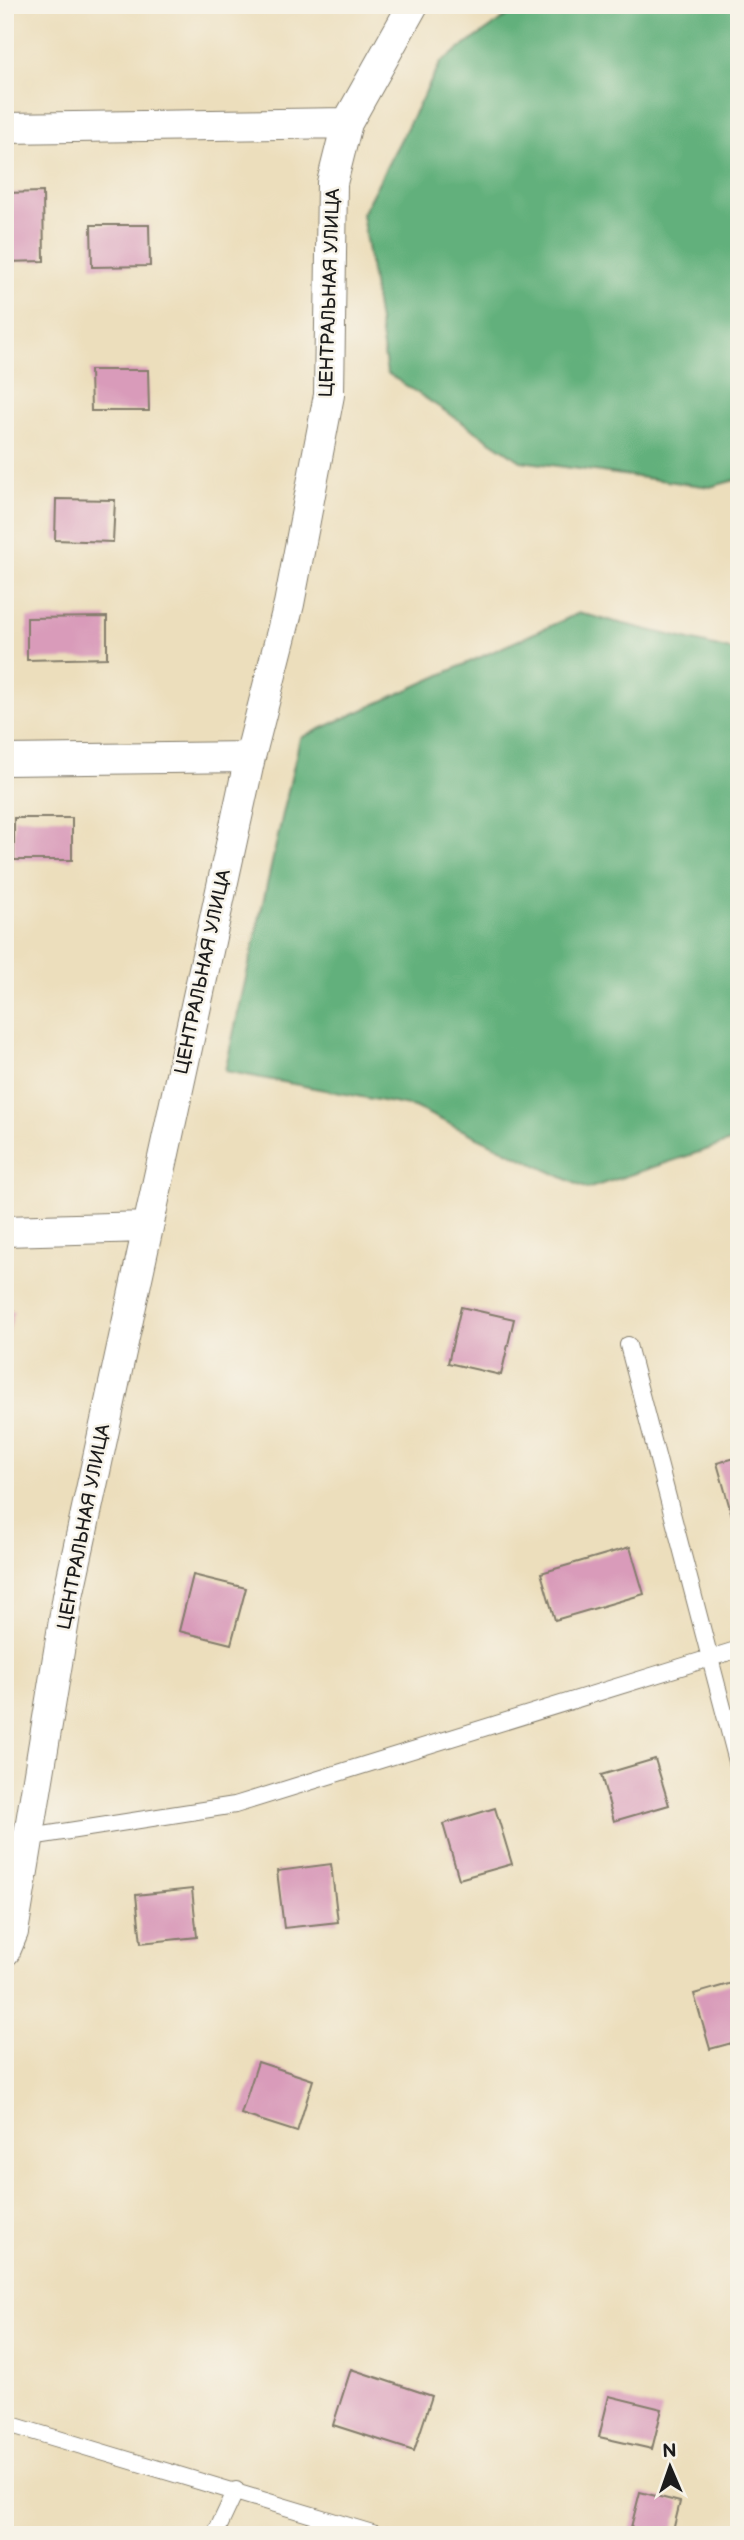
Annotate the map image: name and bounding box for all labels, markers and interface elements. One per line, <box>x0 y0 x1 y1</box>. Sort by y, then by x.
street label: ЦЕНТРАЛЬНАЯ УЛИЦА <box>315 188 345 398</box>
street label: ЦЕНТРАЛЬНАЯ УЛИЦА <box>170 867 236 1077</box>
street label: ЦЕНТРАЛЬНАЯ УЛИЦА <box>53 1422 115 1632</box>
north arrow <box>636 2432 706 2502</box>
text: N <box>662 2440 677 2463</box>

